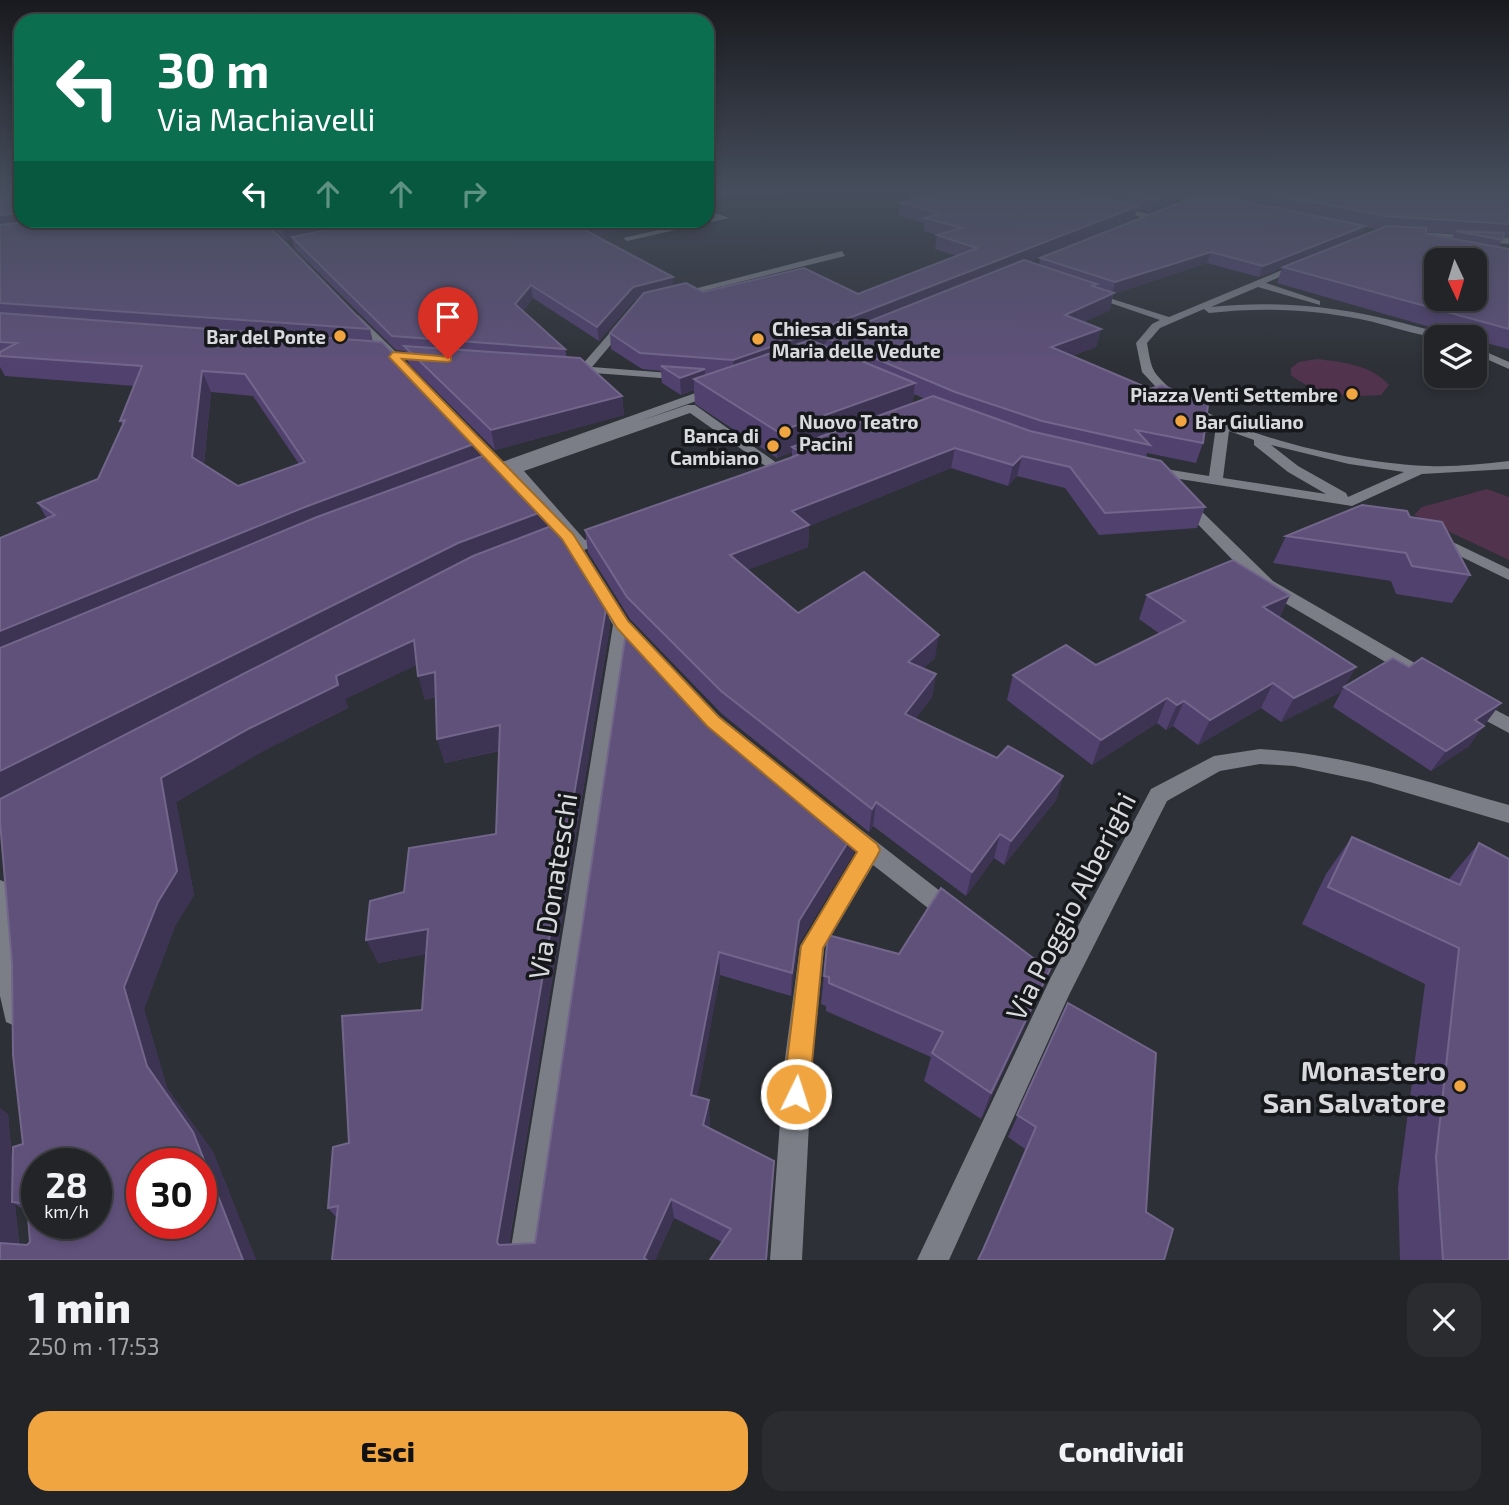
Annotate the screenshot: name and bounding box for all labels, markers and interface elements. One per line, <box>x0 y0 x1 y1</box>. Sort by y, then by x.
text: 30 m <box>157 39 269 98</box>
icon: left <box>42 42 133 133</box>
text: Via Machiavelli <box>157 99 375 137</box>
icon: left <box>236 175 274 213</box>
icon: ahead <box>309 175 347 213</box>
icon: ahead <box>382 175 420 213</box>
icon: right <box>455 175 493 213</box>
north arrow <box>1424 248 1488 312</box>
map controls <box>1424 248 1487 388</box>
pin <box>418 287 478 359</box>
icon: arrive <box>429 298 467 336</box>
place label: Chiesa di Santa Maria delle Vedute <box>772 317 941 362</box>
place label: Bar del Ponte <box>206 325 326 348</box>
button: layers <box>1424 325 1487 388</box>
marker: Bar del Ponte <box>332 328 348 344</box>
marker: Chiesa di Santa Maria delle Vedute <box>750 331 766 347</box>
place label: Piazza Venti Settembre <box>1130 383 1338 406</box>
marker: Piazza Venti Settembre <box>1344 386 1360 402</box>
place label: Nuovo Teatro Pacini <box>799 410 919 455</box>
place label: Bar Giuliano <box>1195 410 1304 433</box>
marker: Bar Giuliano <box>1173 413 1189 429</box>
place label: Banca di Cambiano <box>670 424 759 469</box>
marker: Nuovo Teatro Pacini <box>777 424 793 440</box>
marker: Banca di Cambiano <box>765 438 781 454</box>
street label: Via Poggio Alberighi <box>998 786 1142 1026</box>
street label: Via Donateschi <box>520 790 584 982</box>
place label: Monastero San Salvatore <box>1263 1053 1446 1119</box>
position arrow <box>759 1057 833 1131</box>
marker: Monastero San Salvatore <box>1452 1078 1468 1094</box>
speed limit sign: 30 <box>126 1148 217 1239</box>
text: 28 <box>45 1163 88 1205</box>
text: km/h <box>44 1200 89 1222</box>
text: 1 min <box>28 1281 131 1331</box>
button: close <box>1407 1283 1481 1357</box>
text: 250 m · 17:53 <box>28 1332 160 1360</box>
button: Esci <box>28 1411 748 1491</box>
button: Condividi <box>762 1411 1481 1491</box>

